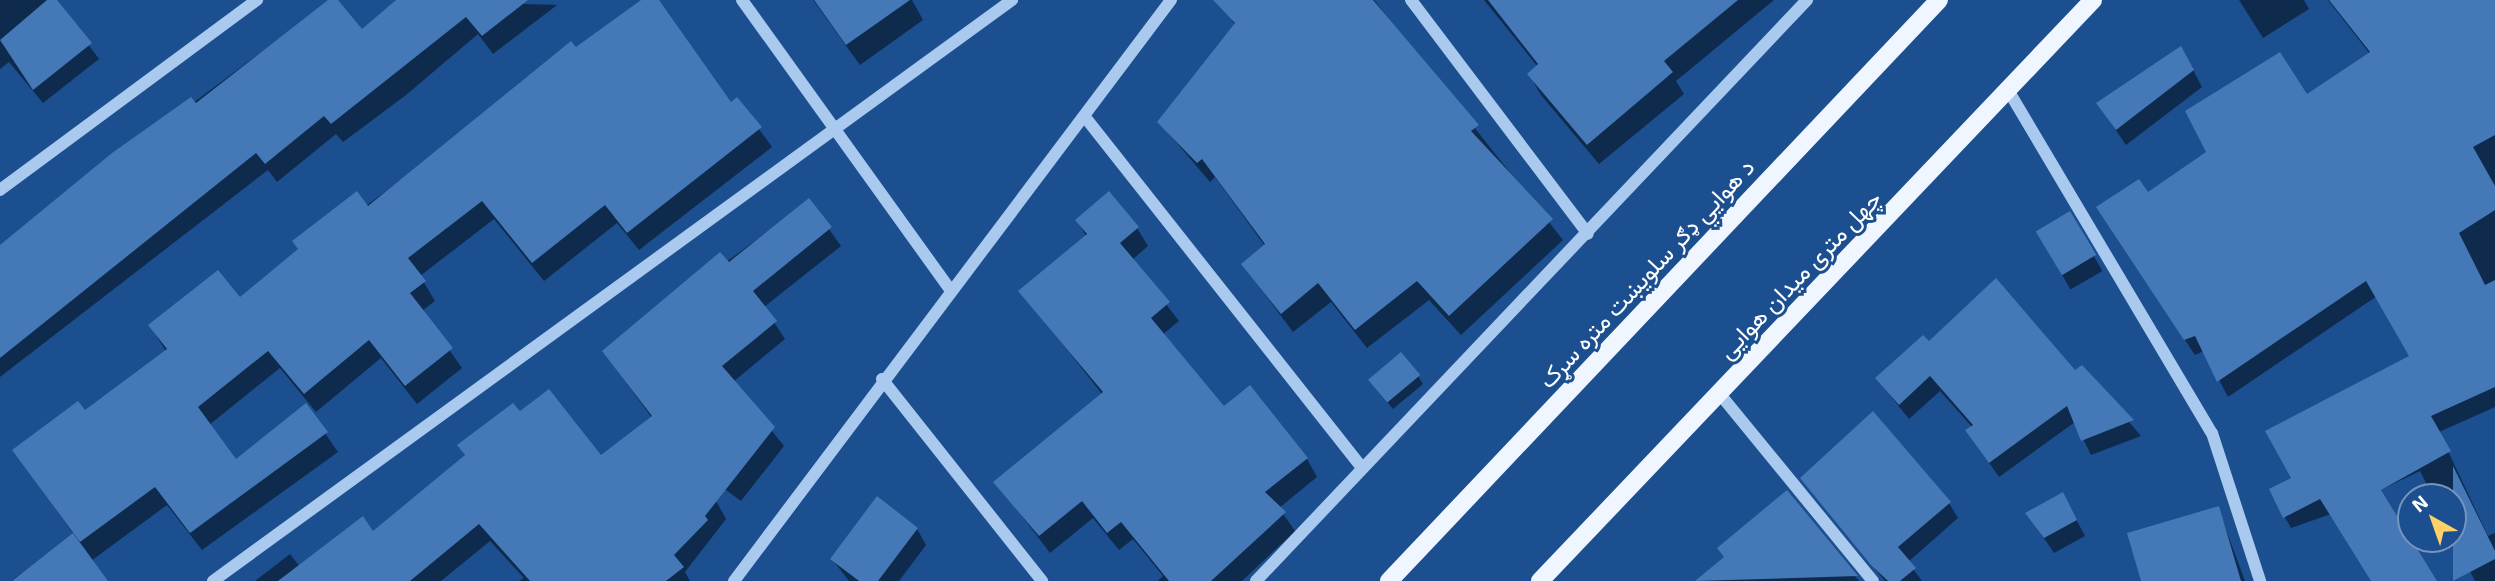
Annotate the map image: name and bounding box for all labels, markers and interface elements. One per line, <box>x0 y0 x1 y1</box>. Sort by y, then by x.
street label: د هوايي ډګر سلویښت متره سړک <box>1532 152 1760 394</box>
street label: چهل متری میدان هوایی <box>1711 184 1887 364</box>
north arrow <box>2397 483 2467 553</box>
text: N <box>2407 490 2432 516</box>

